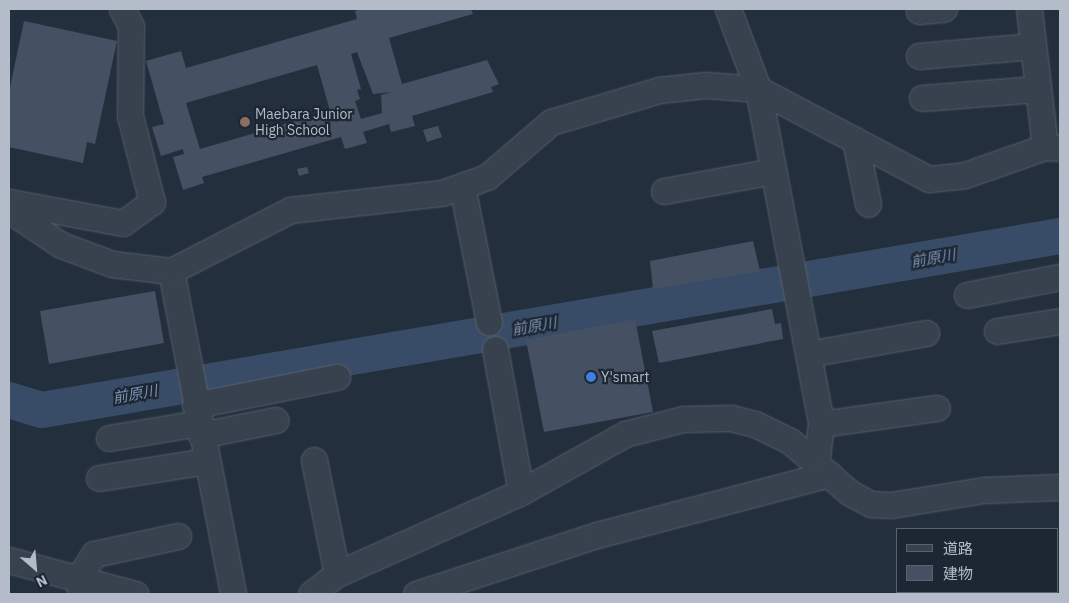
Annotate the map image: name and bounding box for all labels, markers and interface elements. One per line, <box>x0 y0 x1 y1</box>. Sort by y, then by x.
place label: Maebara Junior High School <box>255 106 353 138</box>
marker: Maebara Junior High School <box>239 116 251 128</box>
water label: 前原川 <box>909 245 957 271</box>
water label: 前原川 <box>510 313 558 339</box>
place label: Y'smart <box>601 369 649 385</box>
marker: Y'smart <box>585 371 597 383</box>
water label: 前原川 <box>111 381 159 407</box>
legend <box>896 528 1059 593</box>
text: 道路 <box>943 539 973 558</box>
north arrow <box>10 543 60 593</box>
text: 建物 <box>943 564 973 583</box>
text: N <box>33 571 50 592</box>

